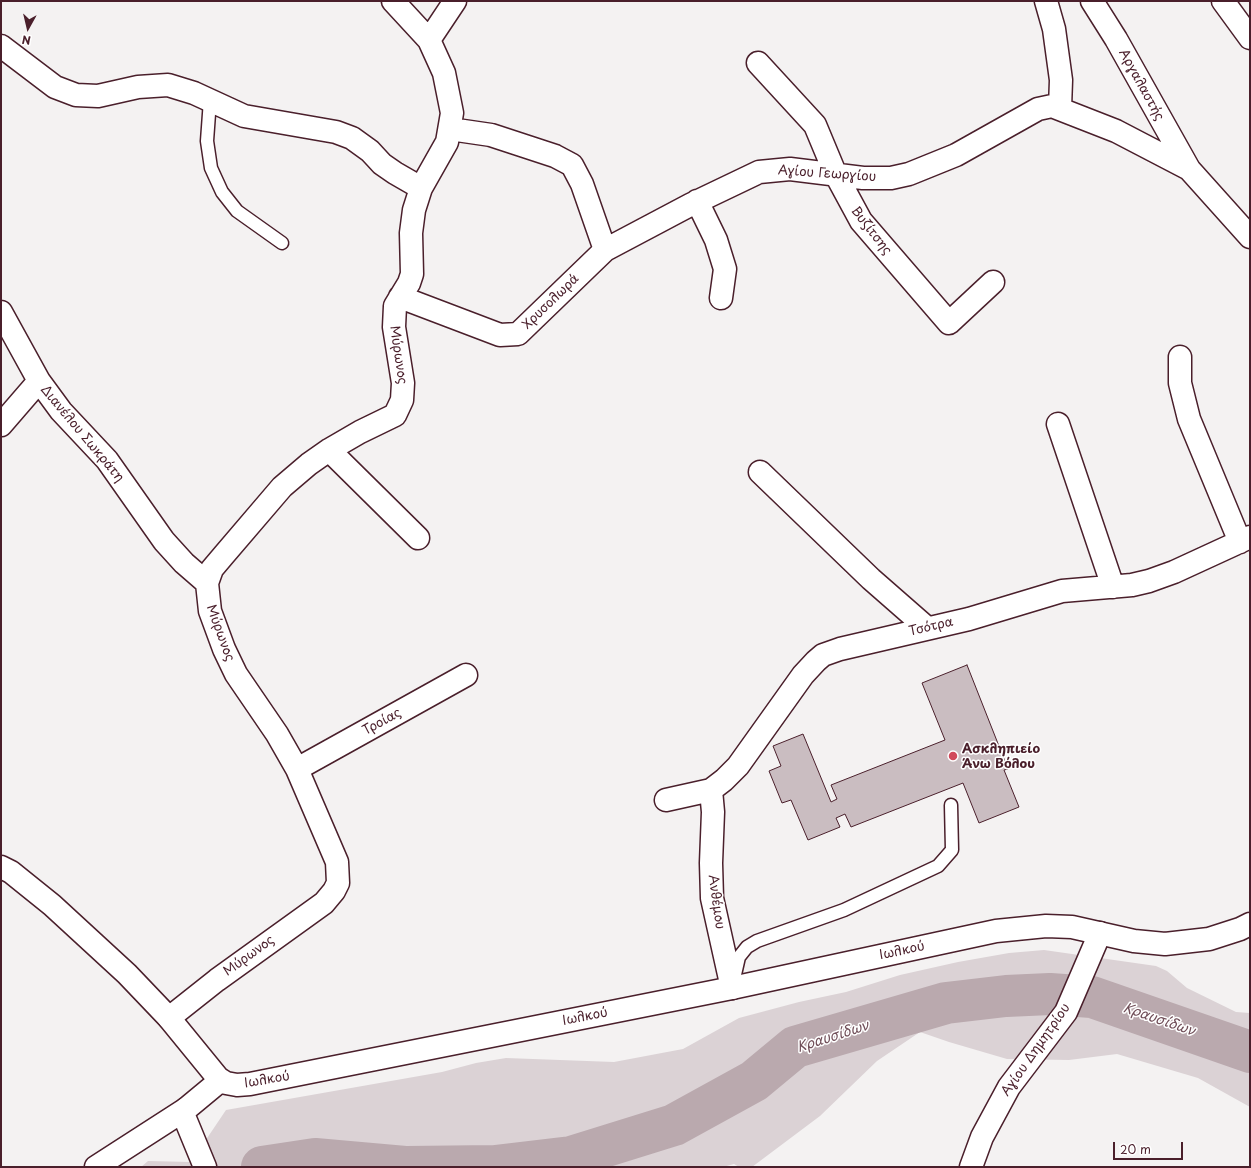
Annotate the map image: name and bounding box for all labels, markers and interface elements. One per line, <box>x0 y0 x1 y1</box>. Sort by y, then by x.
north arrow <box>8 8 48 48</box>
text: N <box>21 31 32 49</box>
street label: Αργαλαστής <box>1115 47 1167 123</box>
street label: Αγίου Γεωργίου <box>777 163 877 185</box>
street label: Βυζίτσης <box>847 204 895 258</box>
street label: Χρυσολωρά <box>520 271 582 333</box>
street label: Μύρωνος <box>386 325 410 385</box>
street label: Διανέλου Σωκράτη <box>37 382 127 486</box>
street label: Μύρωνος <box>203 603 237 663</box>
street label: Τσότρα <box>907 614 955 640</box>
street label: Τροίας <box>360 705 404 739</box>
place label: Ασκληπιείο Άνω Βόλου <box>962 741 1040 772</box>
marker: Ασκληπιείο Άνω Βόλου <box>947 750 959 762</box>
street label: Ανθέμου <box>704 874 728 930</box>
street label: Μύρωνος <box>221 932 277 980</box>
street label: Ιωλκού <box>878 939 926 963</box>
water label: Κραυσίδων <box>1121 1000 1197 1040</box>
street label: Αγίου Δημητρίου <box>998 1001 1074 1099</box>
street label: Ιωλκού <box>561 1005 609 1029</box>
water label: Κραυσίδων <box>795 1017 871 1057</box>
street label: Ιωλκού <box>243 1068 291 1092</box>
scale bar <box>1115 1134 1185 1160</box>
text: 20 m <box>1120 1140 1151 1158</box>

